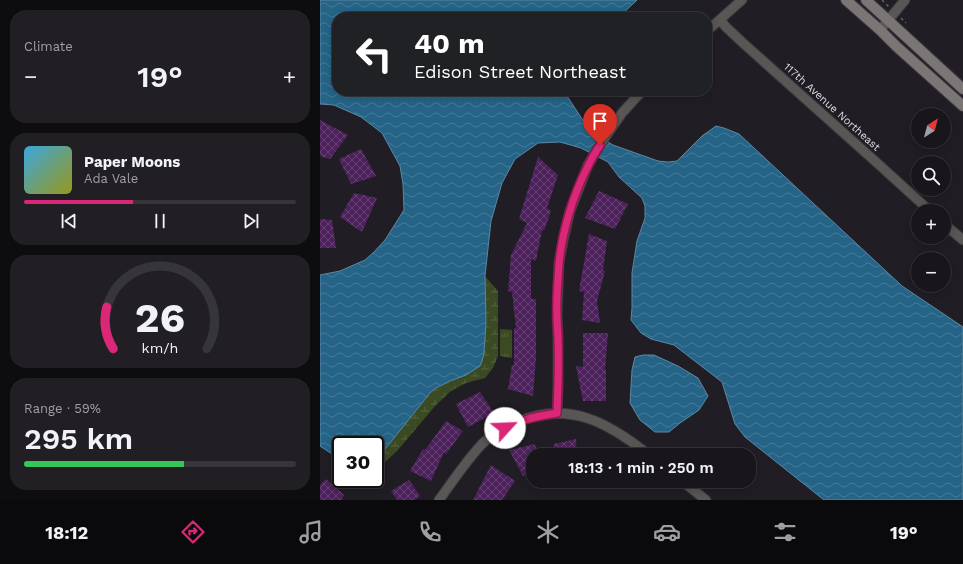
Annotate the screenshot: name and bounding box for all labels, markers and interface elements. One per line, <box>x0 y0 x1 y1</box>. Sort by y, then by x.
text: 40 m <box>414 27 484 60</box>
icon: left <box>348 28 400 80</box>
text: Climate <box>24 39 73 54</box>
text: 19° <box>137 59 183 94</box>
street label: 117th Avenue Northeast <box>781 60 883 154</box>
text: Edison Street Northeast <box>414 61 626 82</box>
text: − <box>24 64 37 89</box>
text: + <box>283 64 296 89</box>
pin <box>583 104 617 145</box>
north arrow <box>911 108 951 148</box>
map controls <box>911 108 951 292</box>
icon: arrive <box>589 110 611 132</box>
text: Paper Moons <box>84 153 180 171</box>
button: search <box>911 156 951 196</box>
text: Ada Vale <box>84 171 138 186</box>
button: + <box>911 204 951 244</box>
icon: previous <box>58 210 80 232</box>
icon: pause <box>149 210 171 232</box>
icon: next <box>240 210 262 232</box>
button: − <box>911 252 951 292</box>
text: 26 <box>135 293 185 342</box>
text: km/h <box>142 340 178 356</box>
text: Range · 59% <box>24 401 101 416</box>
position arrow <box>484 407 526 449</box>
text: 295 km <box>24 421 133 456</box>
speed limit sign: 30 <box>332 436 384 488</box>
text: 18:13 · 1 min · 250 m <box>568 459 714 477</box>
icon: directions <box>179 518 207 546</box>
icon: music <box>297 518 325 546</box>
icon: phone <box>416 518 444 546</box>
icon: climate <box>534 518 562 546</box>
icon: car <box>653 518 681 546</box>
icon: filters <box>771 518 799 546</box>
text: 18:12 <box>45 522 88 543</box>
text: 19° <box>890 522 918 543</box>

